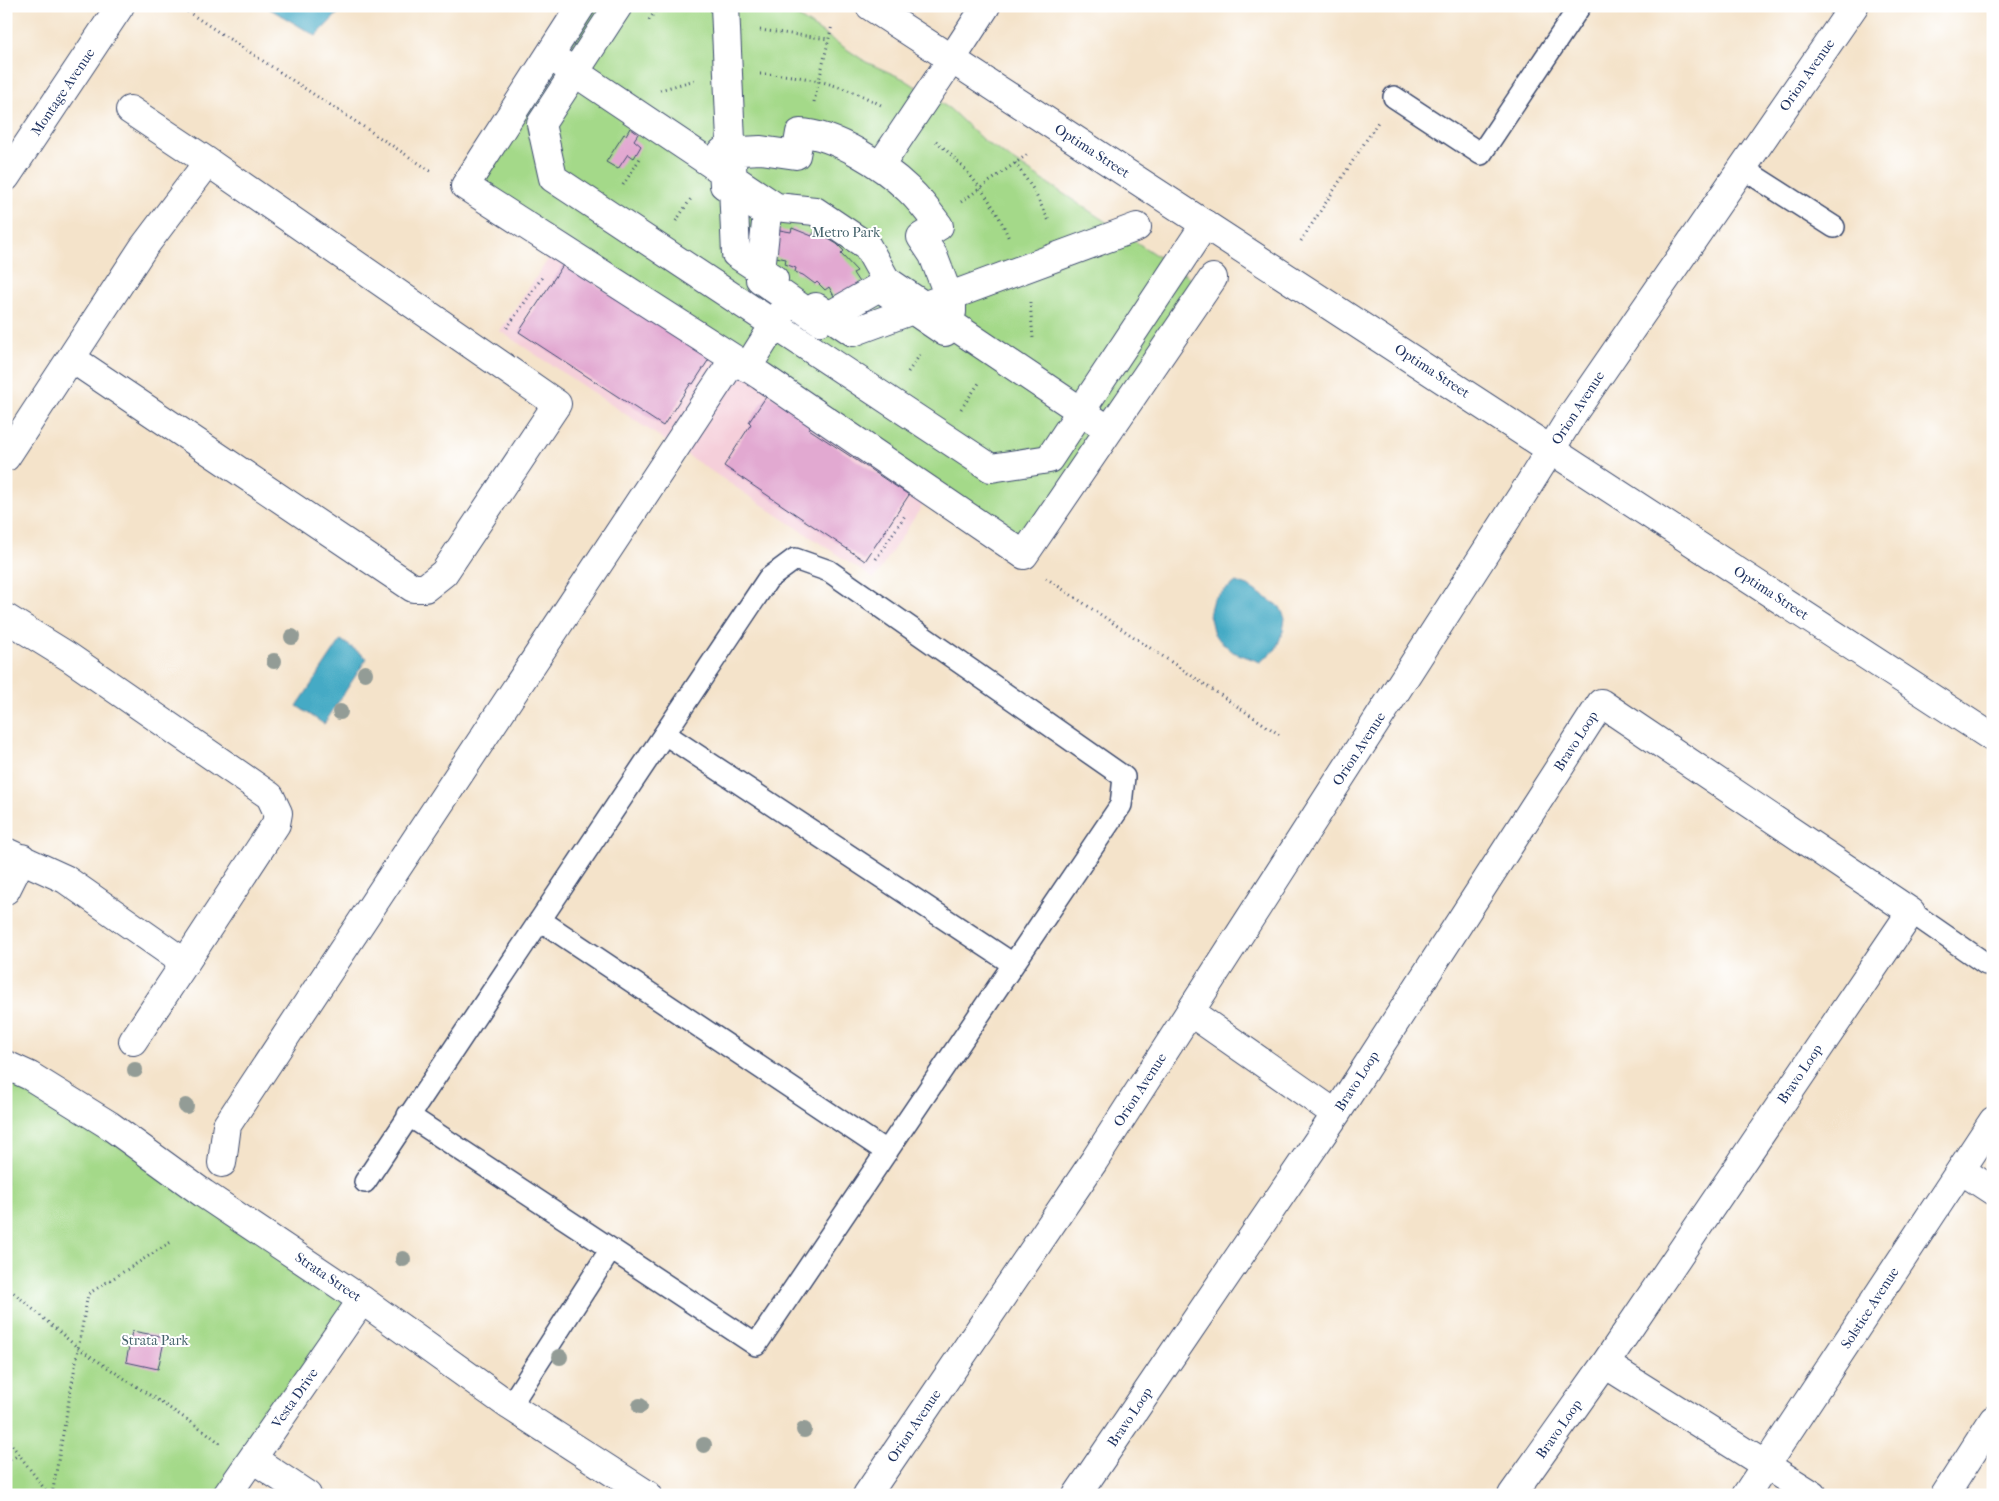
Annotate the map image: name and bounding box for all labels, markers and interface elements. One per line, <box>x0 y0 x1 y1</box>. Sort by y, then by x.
street label: Orion Avenue <box>1776 35 1838 114</box>
street label: Montage Avenue <box>28 45 99 139</box>
street label: Optima Street <box>1051 120 1133 182</box>
park label: Metro Park <box>812 224 881 241</box>
street label: Optima Street <box>1391 340 1473 402</box>
street label: Orion Avenue <box>1548 368 1608 448</box>
street label: Optima Street <box>1730 562 1812 624</box>
street label: Bravo Loop <box>1550 707 1602 774</box>
street label: Orion Avenue <box>1329 709 1389 789</box>
street label: Bravo Loop <box>1774 1041 1826 1107</box>
street label: Bravo Loop <box>1331 1047 1383 1114</box>
street label: Orion Avenue <box>1110 1050 1170 1130</box>
street label: Strata Street <box>292 1249 364 1305</box>
street label: Solstice Avenue <box>1837 1264 1903 1352</box>
park label: Strata Park <box>122 1332 189 1349</box>
street label: Vesta Drive <box>268 1365 322 1432</box>
street label: Bravo Loop <box>1104 1384 1156 1450</box>
street label: Orion Avenue <box>883 1386 945 1466</box>
street label: Bravo Loop <box>1532 1396 1586 1462</box>

